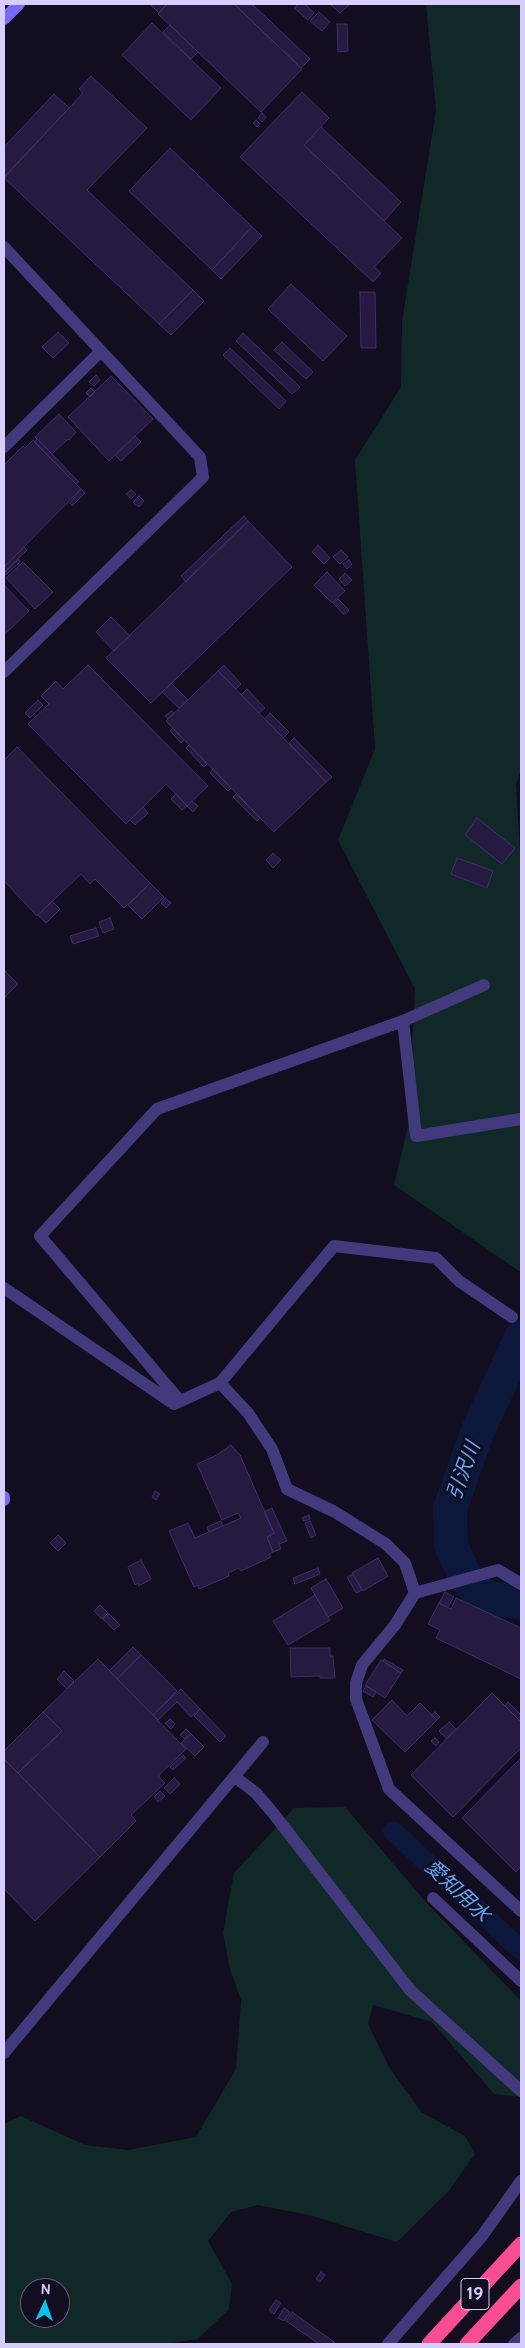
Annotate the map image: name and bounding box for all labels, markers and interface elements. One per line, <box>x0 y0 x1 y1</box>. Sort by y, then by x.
water label: 引沢川 <box>442 1439 486 1503</box>
water label: 愛知用水 <box>420 1855 494 1927</box>
north arrow <box>20 2278 70 2328</box>
road number: 19 <box>461 2278 489 2310</box>
text: N <box>40 2280 51 2298</box>

